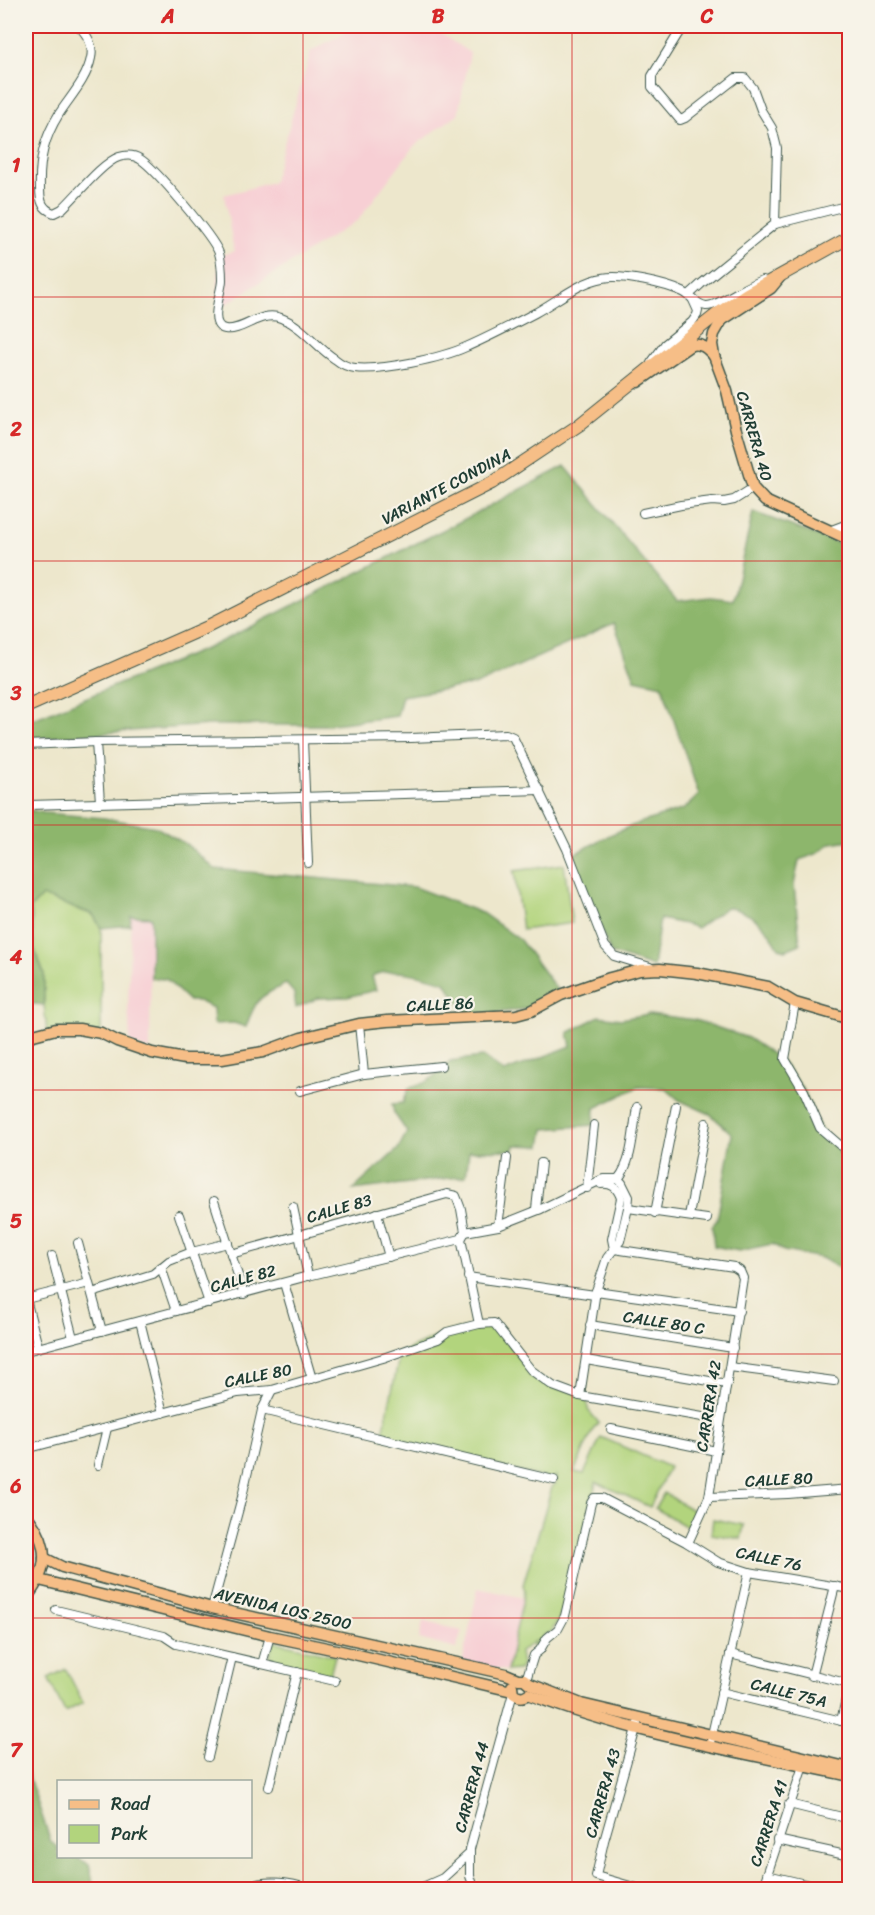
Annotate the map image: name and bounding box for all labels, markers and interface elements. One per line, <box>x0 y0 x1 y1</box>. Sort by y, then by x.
text: A <box>160 0 175 34</box>
text: B <box>432 0 445 34</box>
text: C <box>700 0 714 34</box>
text: 1 <box>12 148 21 183</box>
street label: CARRERA 40 <box>728 387 781 485</box>
text: 2 <box>9 412 22 447</box>
street label: VARIANTE CONDINA <box>376 440 516 533</box>
text: 3 <box>10 676 22 711</box>
text: 4 <box>9 940 23 975</box>
street label: CALLE 86 <box>406 988 474 1021</box>
street label: CALLE 83 <box>303 1185 375 1232</box>
text: 5 <box>10 1204 22 1239</box>
street label: CALLE 82 <box>207 1256 279 1301</box>
street label: CALLE 80 C <box>621 1302 707 1343</box>
street label: CALLE 80 <box>222 1355 294 1396</box>
street label: CARRERA 42 <box>687 1358 730 1454</box>
street label: CALLE 80 <box>744 1463 814 1496</box>
text: 6 <box>9 1469 22 1504</box>
street label: CALLE 76 <box>733 1537 804 1580</box>
street label: AVENIDA LOS 2500 <box>210 1578 355 1638</box>
street label: CALLE 75A <box>748 1669 830 1716</box>
text: 7 <box>10 1733 23 1768</box>
street label: CARRERA 44 <box>445 1739 498 1836</box>
street label: CARRERA 43 <box>576 1745 629 1841</box>
street label: CARRERA 41 <box>741 1776 796 1870</box>
legend <box>57 1780 252 1858</box>
text: Road <box>111 1788 151 1820</box>
text: Park <box>111 1818 148 1850</box>

